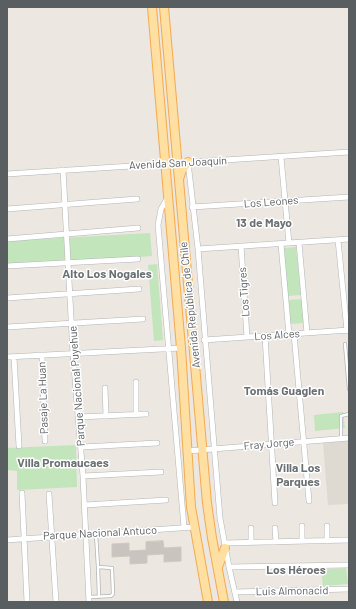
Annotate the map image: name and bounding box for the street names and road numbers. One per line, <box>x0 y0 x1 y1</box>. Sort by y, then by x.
street label: Avenida San Joaquín <box>129 154 227 172</box>
street label: Los Leones <box>243 194 299 210</box>
street label: Avenida República de Chile <box>177 241 203 369</box>
street label: Los Tigres <box>236 267 252 317</box>
street label: Parque Nacional Puyehue <box>66 325 88 447</box>
street label: Los Alces <box>254 327 300 343</box>
street label: Pasaje La Huan <box>35 362 51 434</box>
street label: Fray Jorge <box>243 435 295 453</box>
street label: Parque Nacional Antuco <box>43 523 157 543</box>
street label: Luis Almonacid <box>256 584 328 598</box>

